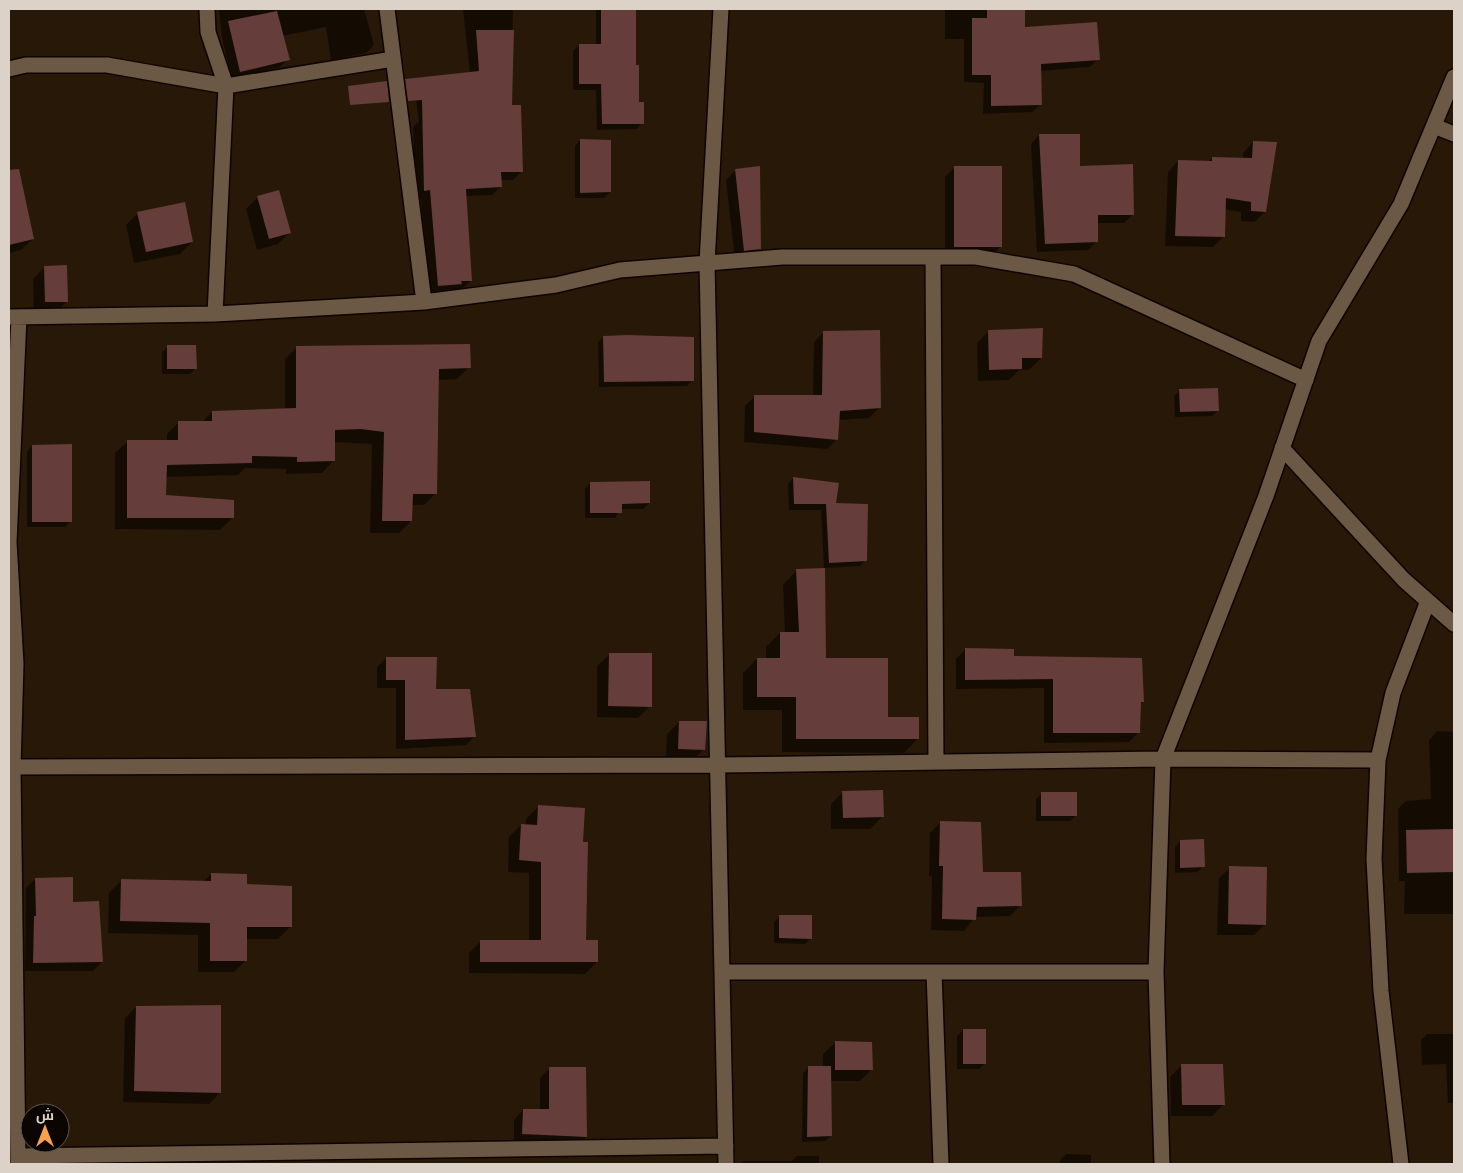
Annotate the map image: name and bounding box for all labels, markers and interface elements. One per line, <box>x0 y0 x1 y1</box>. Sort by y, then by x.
north arrow <box>20 1103 70 1153</box>
text: ش <box>36 1107 54 1124</box>

